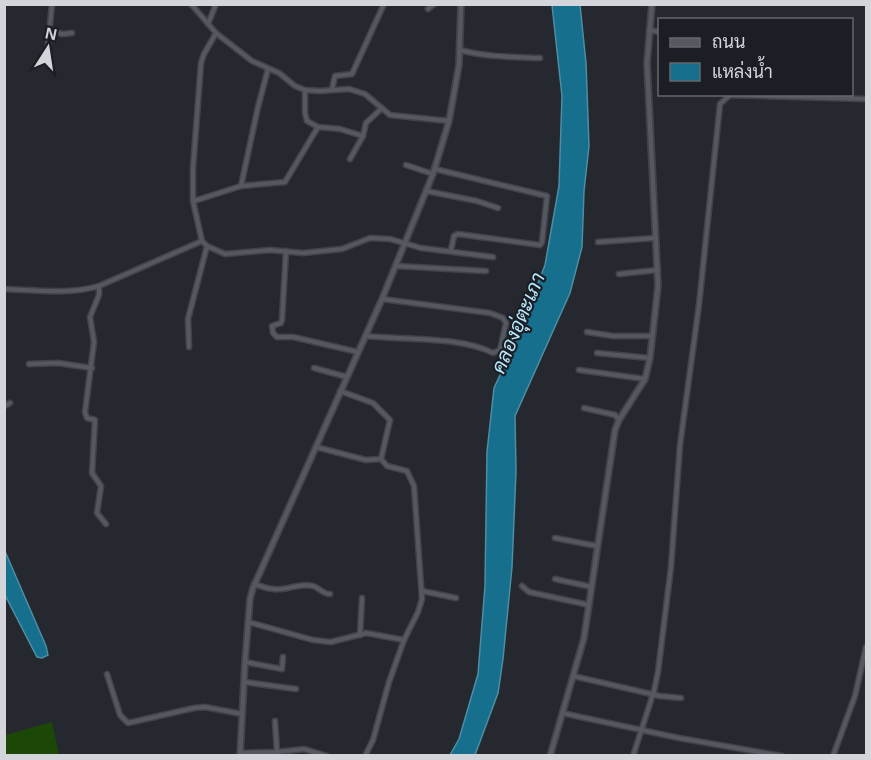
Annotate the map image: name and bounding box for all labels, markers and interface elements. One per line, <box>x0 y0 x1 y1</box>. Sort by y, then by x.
north arrow <box>18 18 78 78</box>
legend <box>658 18 853 96</box>
text: N <box>44 24 58 43</box>
text: ถนน <box>712 32 745 52</box>
text: แหล่งน้ำ <box>712 56 773 82</box>
water label: คลองอุ่ตะเภา <box>486 269 552 378</box>

